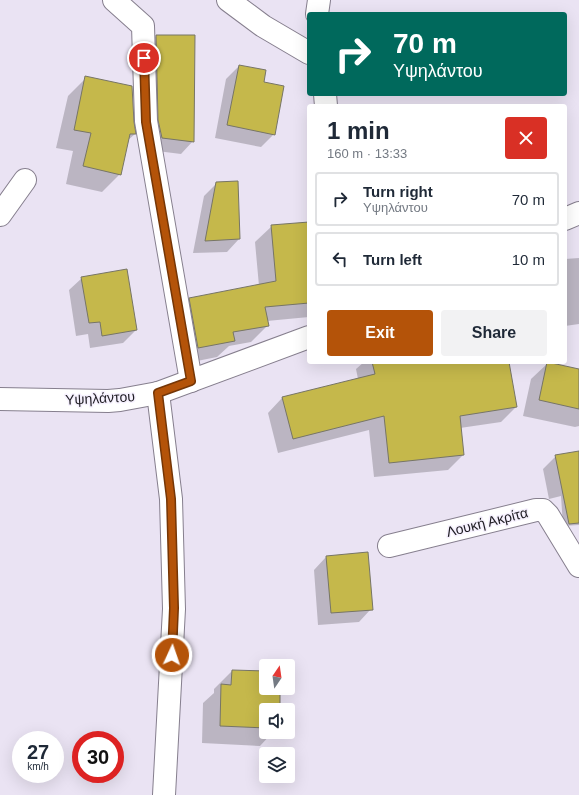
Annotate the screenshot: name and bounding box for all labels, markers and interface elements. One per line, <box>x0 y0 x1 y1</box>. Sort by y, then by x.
icon: right <box>327 28 379 80</box>
text: 70 m <box>393 28 457 59</box>
pin <box>127 41 161 75</box>
icon: arrive <box>133 47 155 69</box>
text: Υψηλάντου <box>393 61 483 81</box>
text: 1 min <box>327 117 390 144</box>
button: close <box>505 117 547 159</box>
text: 160 m · 13:33 <box>327 146 407 161</box>
text: Turn right <box>363 183 433 200</box>
icon: right <box>329 188 351 210</box>
text: 70 m <box>512 191 545 208</box>
text: Υψηλάντου <box>363 200 428 215</box>
icon: left <box>329 248 351 270</box>
text: Turn left <box>363 251 422 268</box>
text: 10 m <box>512 251 545 268</box>
button: Exit <box>327 310 433 356</box>
button: Share <box>441 310 547 356</box>
street label: Υψηλάντου <box>65 388 135 408</box>
street label: Λουκή Ακρίτα <box>445 504 529 540</box>
position arrow <box>151 634 193 676</box>
north arrow <box>259 659 295 695</box>
map controls <box>259 659 295 783</box>
button: sound <box>259 703 295 739</box>
speed limit sign: 30 <box>72 731 124 783</box>
text: 27 <box>27 741 49 763</box>
button: layers <box>259 747 295 783</box>
text: km/h <box>27 761 49 772</box>

